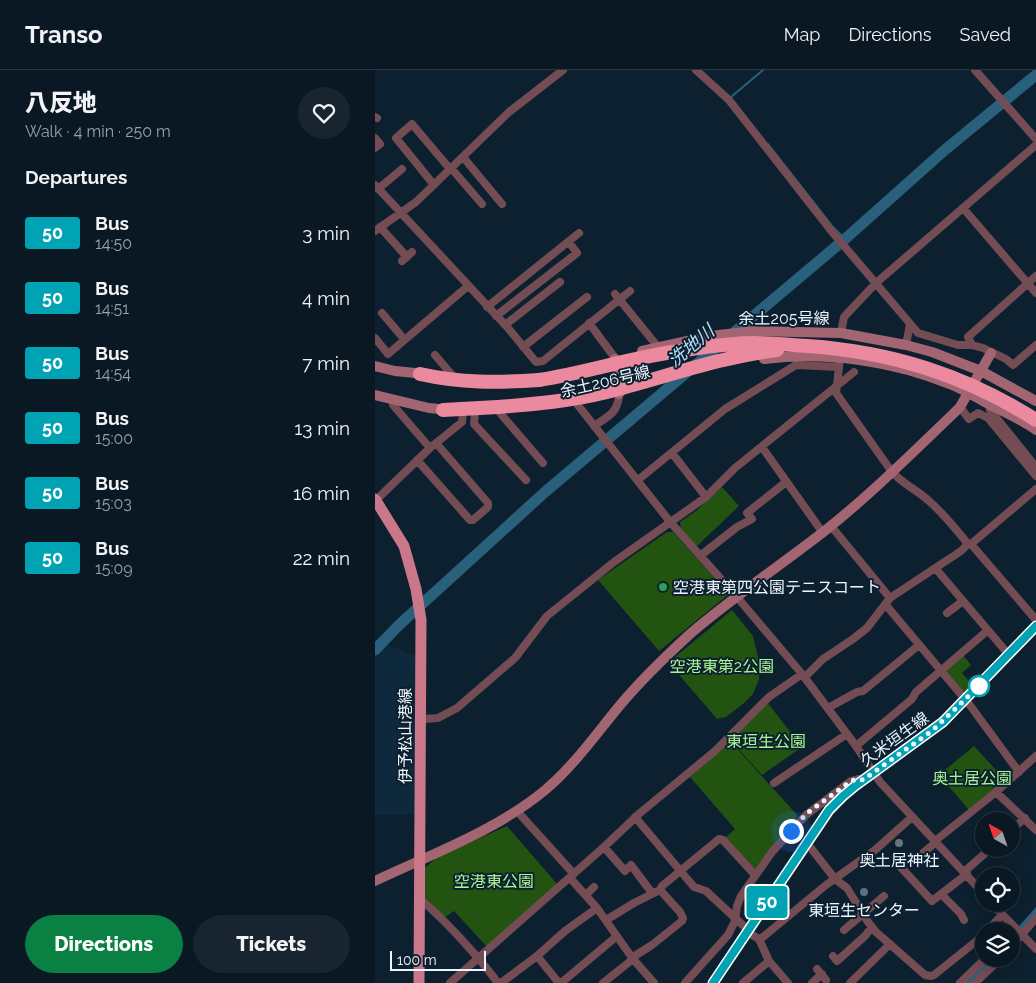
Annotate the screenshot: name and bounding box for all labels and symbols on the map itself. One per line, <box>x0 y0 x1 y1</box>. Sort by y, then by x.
street label: 余土205号線 <box>739 309 829 328</box>
water label: 洗地川 <box>663 319 720 371</box>
street label: 余土206号線 <box>558 362 652 401</box>
place label: 空港東第四公園テニスコート <box>673 578 881 597</box>
marker: 空港東第四公園テニスコート <box>657 581 669 593</box>
park label: 空港東第2公園 <box>670 657 774 676</box>
unlabelled marker <box>968 675 990 697</box>
street label: 伊予松山港線 <box>396 688 415 784</box>
street label: 久米垣生線 <box>856 708 932 771</box>
park label: 東垣生公園 <box>726 732 806 751</box>
park label: 奥土居公園 <box>932 769 1012 788</box>
north arrow <box>975 812 1020 858</box>
your location <box>779 819 804 844</box>
marker: 奥土居神社 <box>893 837 905 849</box>
place label: 奥土居神社 <box>859 851 939 870</box>
park label: 空港東公園 <box>454 872 534 891</box>
line badge: 50 <box>745 886 789 918</box>
marker: 東垣生センター <box>858 886 870 898</box>
place label: 東垣生センター <box>808 901 920 920</box>
scale bar <box>390 948 486 971</box>

